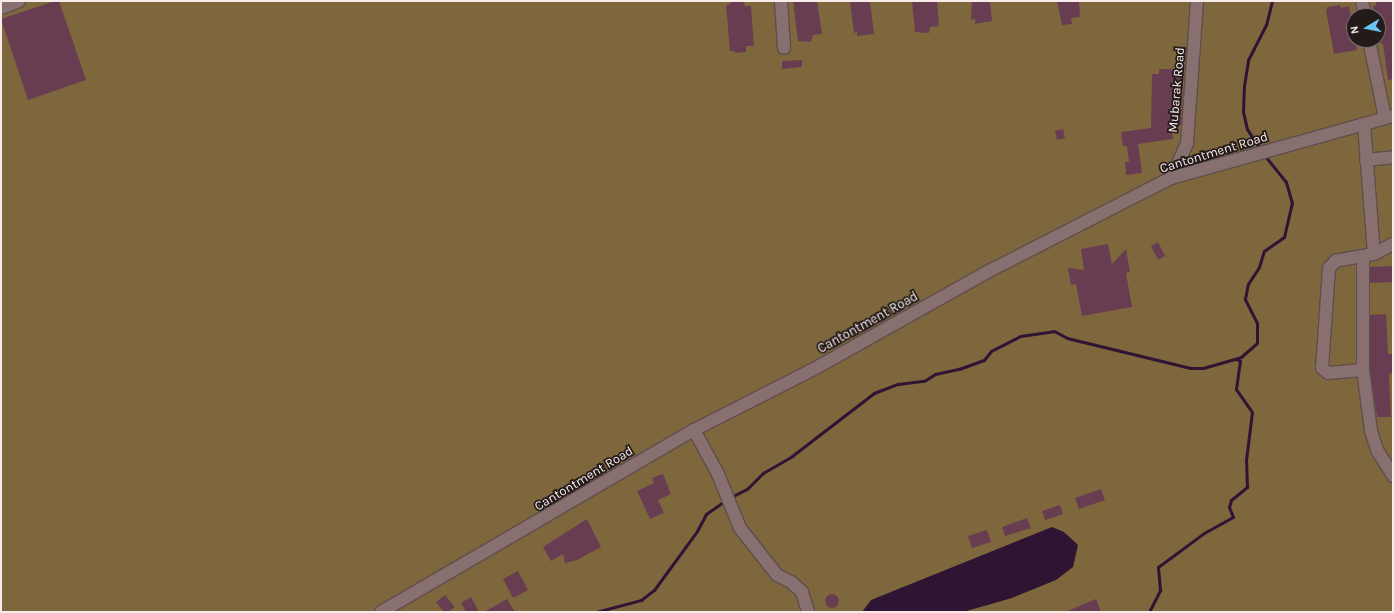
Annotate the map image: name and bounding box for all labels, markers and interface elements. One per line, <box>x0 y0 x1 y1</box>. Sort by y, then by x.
north arrow <box>1346 8 1386 48</box>
text: N <box>1348 25 1362 35</box>
street label: Mubarak Road <box>1165 47 1189 133</box>
street label: Cantontment Road <box>1158 129 1270 177</box>
street label: Cantontment Road <box>815 289 921 357</box>
street label: Cantontment Road <box>532 443 636 515</box>

